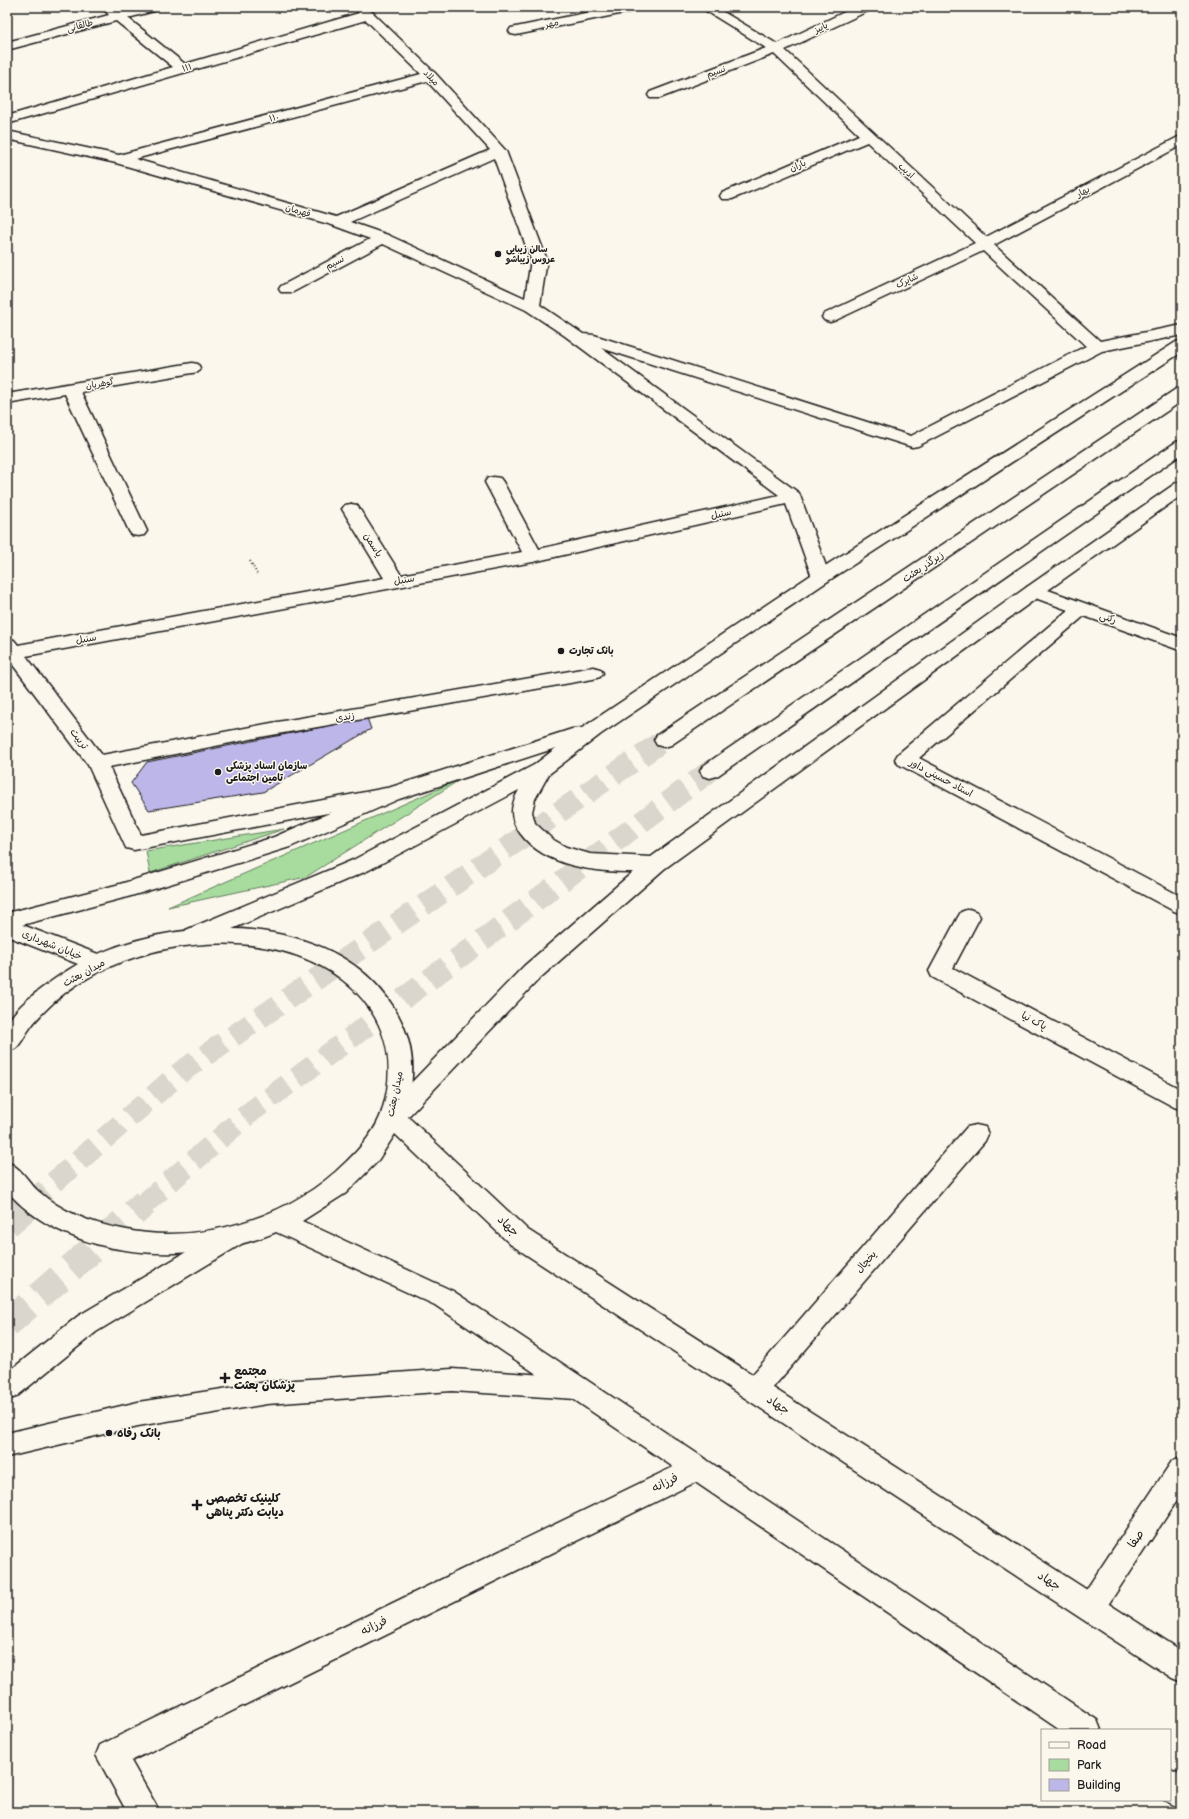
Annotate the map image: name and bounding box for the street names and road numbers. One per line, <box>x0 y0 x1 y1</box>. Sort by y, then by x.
street label: طالقانی <box>66 17 95 35</box>
street label: مهر <box>543 17 560 31</box>
street label: پاییز <box>811 20 830 36</box>
street label: ۱۱۱ <box>181 61 193 75</box>
street label: نسیم <box>705 63 728 81</box>
street label: میلاد <box>421 68 441 88</box>
street label: ۱۱۰ <box>268 111 280 125</box>
street label: باران <box>788 158 808 174</box>
street label: ادیب <box>896 161 916 181</box>
street label: بهار <box>1073 184 1092 201</box>
street label: قهرمان <box>284 202 312 220</box>
street label: نسیم <box>324 253 347 273</box>
street label: شاپرک <box>894 271 920 291</box>
street label: گوهریان <box>85 376 115 392</box>
street label: سنبل <box>709 506 733 522</box>
street label: یاسمن <box>361 531 385 559</box>
street label: زیرگذر بعثت <box>900 549 946 585</box>
street label: سنبل <box>393 572 416 588</box>
street label: رکنی <box>1098 610 1118 627</box>
street label: سنبل <box>75 631 98 647</box>
street label: زندی <box>334 709 356 725</box>
street label: تربیت <box>67 726 91 752</box>
street label: استاد حسینی داور <box>906 756 975 801</box>
street label: خیابان شهرداری <box>20 928 84 963</box>
street label: میدان بعثت <box>61 956 107 989</box>
street label: پاک نیا <box>1019 1009 1049 1033</box>
street label: میدان بعثت <box>384 1070 406 1118</box>
street label: جهاد <box>494 1212 522 1240</box>
street label: یخچال <box>853 1248 879 1276</box>
street label: جهاد <box>764 1392 792 1418</box>
street label: فرزانه <box>649 1470 681 1496</box>
street label: صفا <box>1125 1527 1147 1551</box>
street label: جهاد <box>1035 1568 1063 1594</box>
street label: فرزانه <box>358 1613 390 1639</box>

